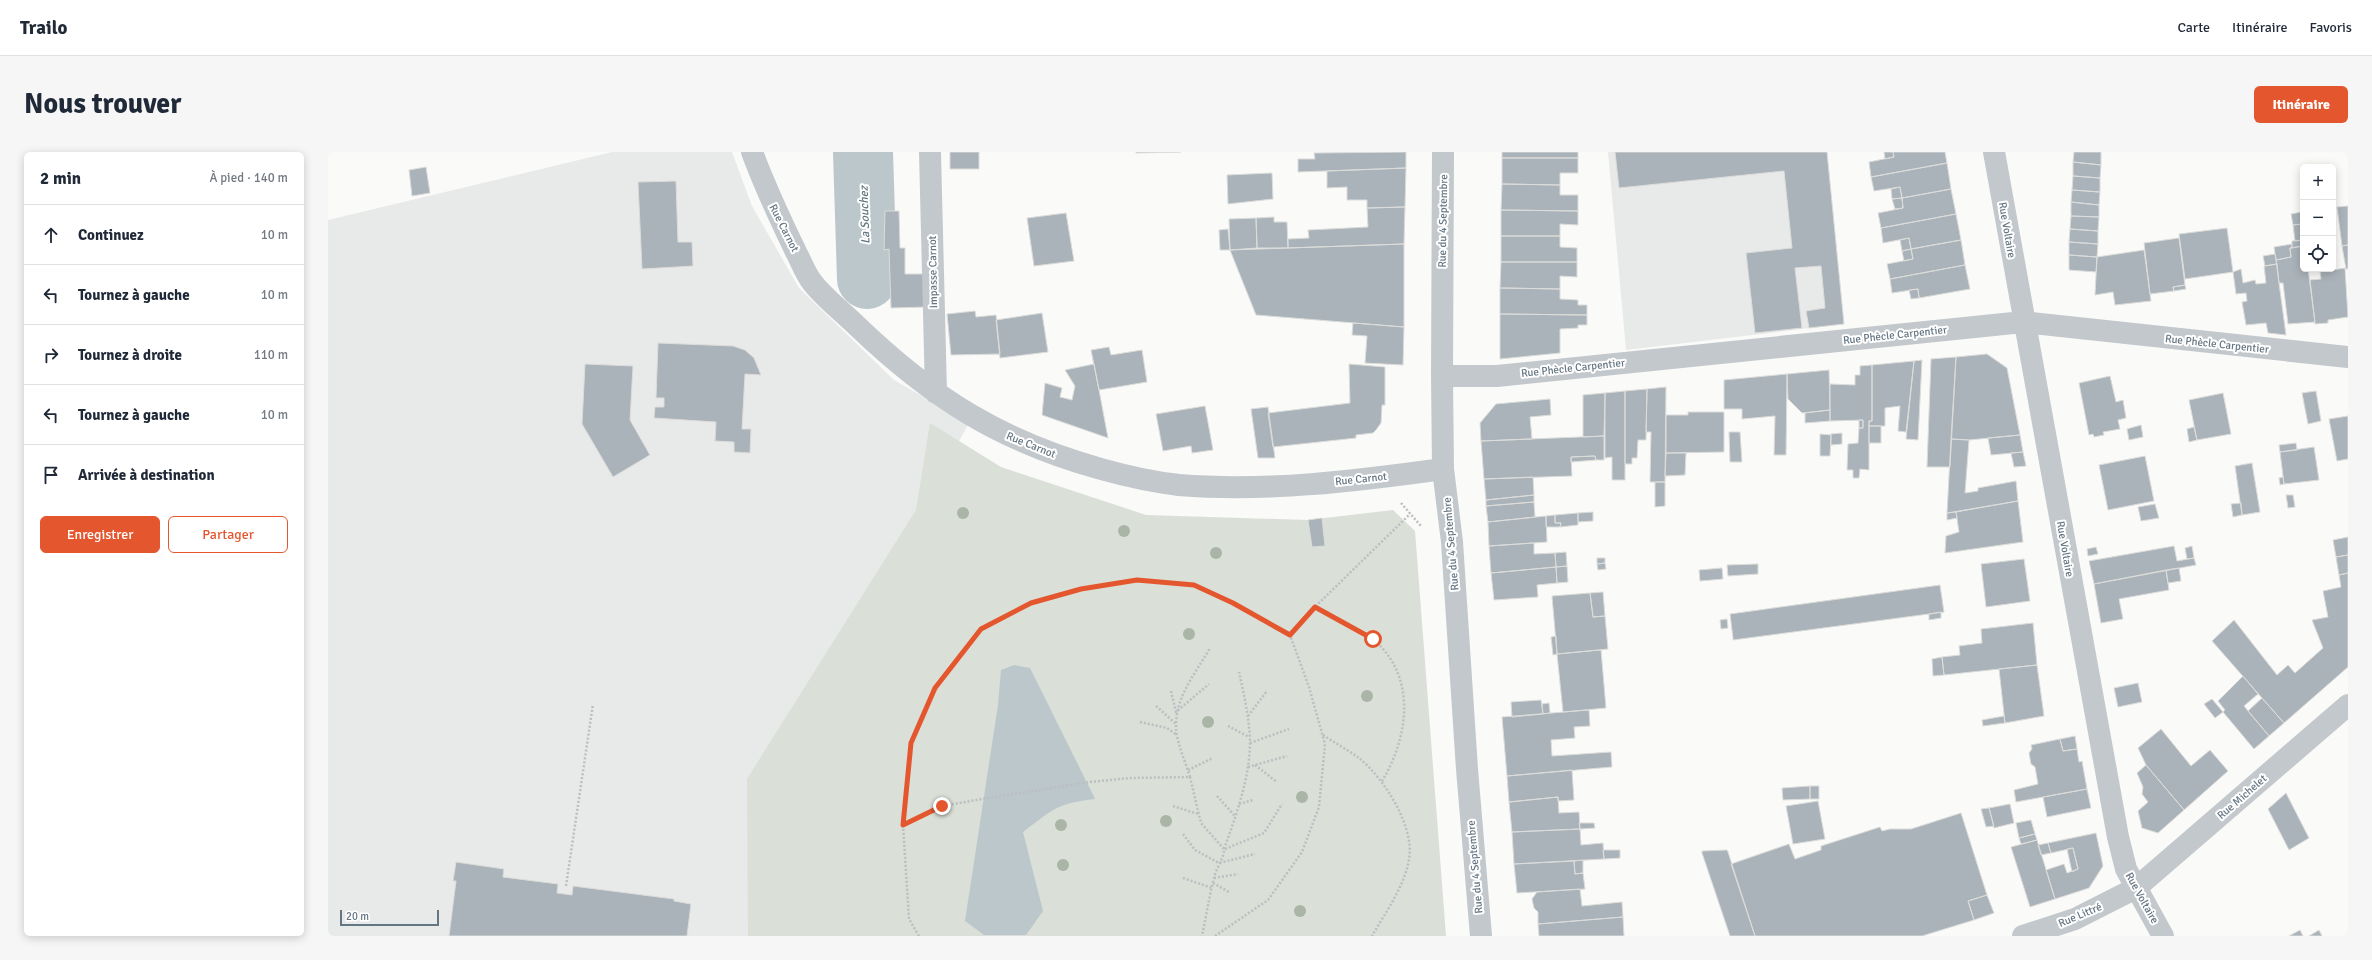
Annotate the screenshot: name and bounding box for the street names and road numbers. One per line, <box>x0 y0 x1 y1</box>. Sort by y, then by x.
street label: Rue du 4 Septembre <box>1436 174 1450 268</box>
street label: Rue Voltaire <box>1996 201 2018 259</box>
street label: Rue Carnot <box>766 202 802 254</box>
street label: Impasse Carnot <box>926 235 940 308</box>
street label: Rue Phècle Carpentier <box>1842 323 1948 347</box>
street label: Rue Phècle Carpentier <box>2164 332 2270 356</box>
street label: Rue Phècle Carpentier <box>1520 356 1626 380</box>
street label: Rue Carnot <box>1004 429 1058 461</box>
street label: Rue Carnot <box>1334 470 1388 488</box>
street label: Rue du 4 Septembre <box>1440 497 1462 591</box>
street label: Rue Voltaire <box>2054 520 2076 578</box>
street label: Rue Michelet <box>2215 772 2270 822</box>
street label: Rue du 4 Septembre <box>1464 820 1486 914</box>
street label: Rue Voltaire <box>2123 870 2161 926</box>
street label: Rue Littré <box>2056 900 2104 930</box>

